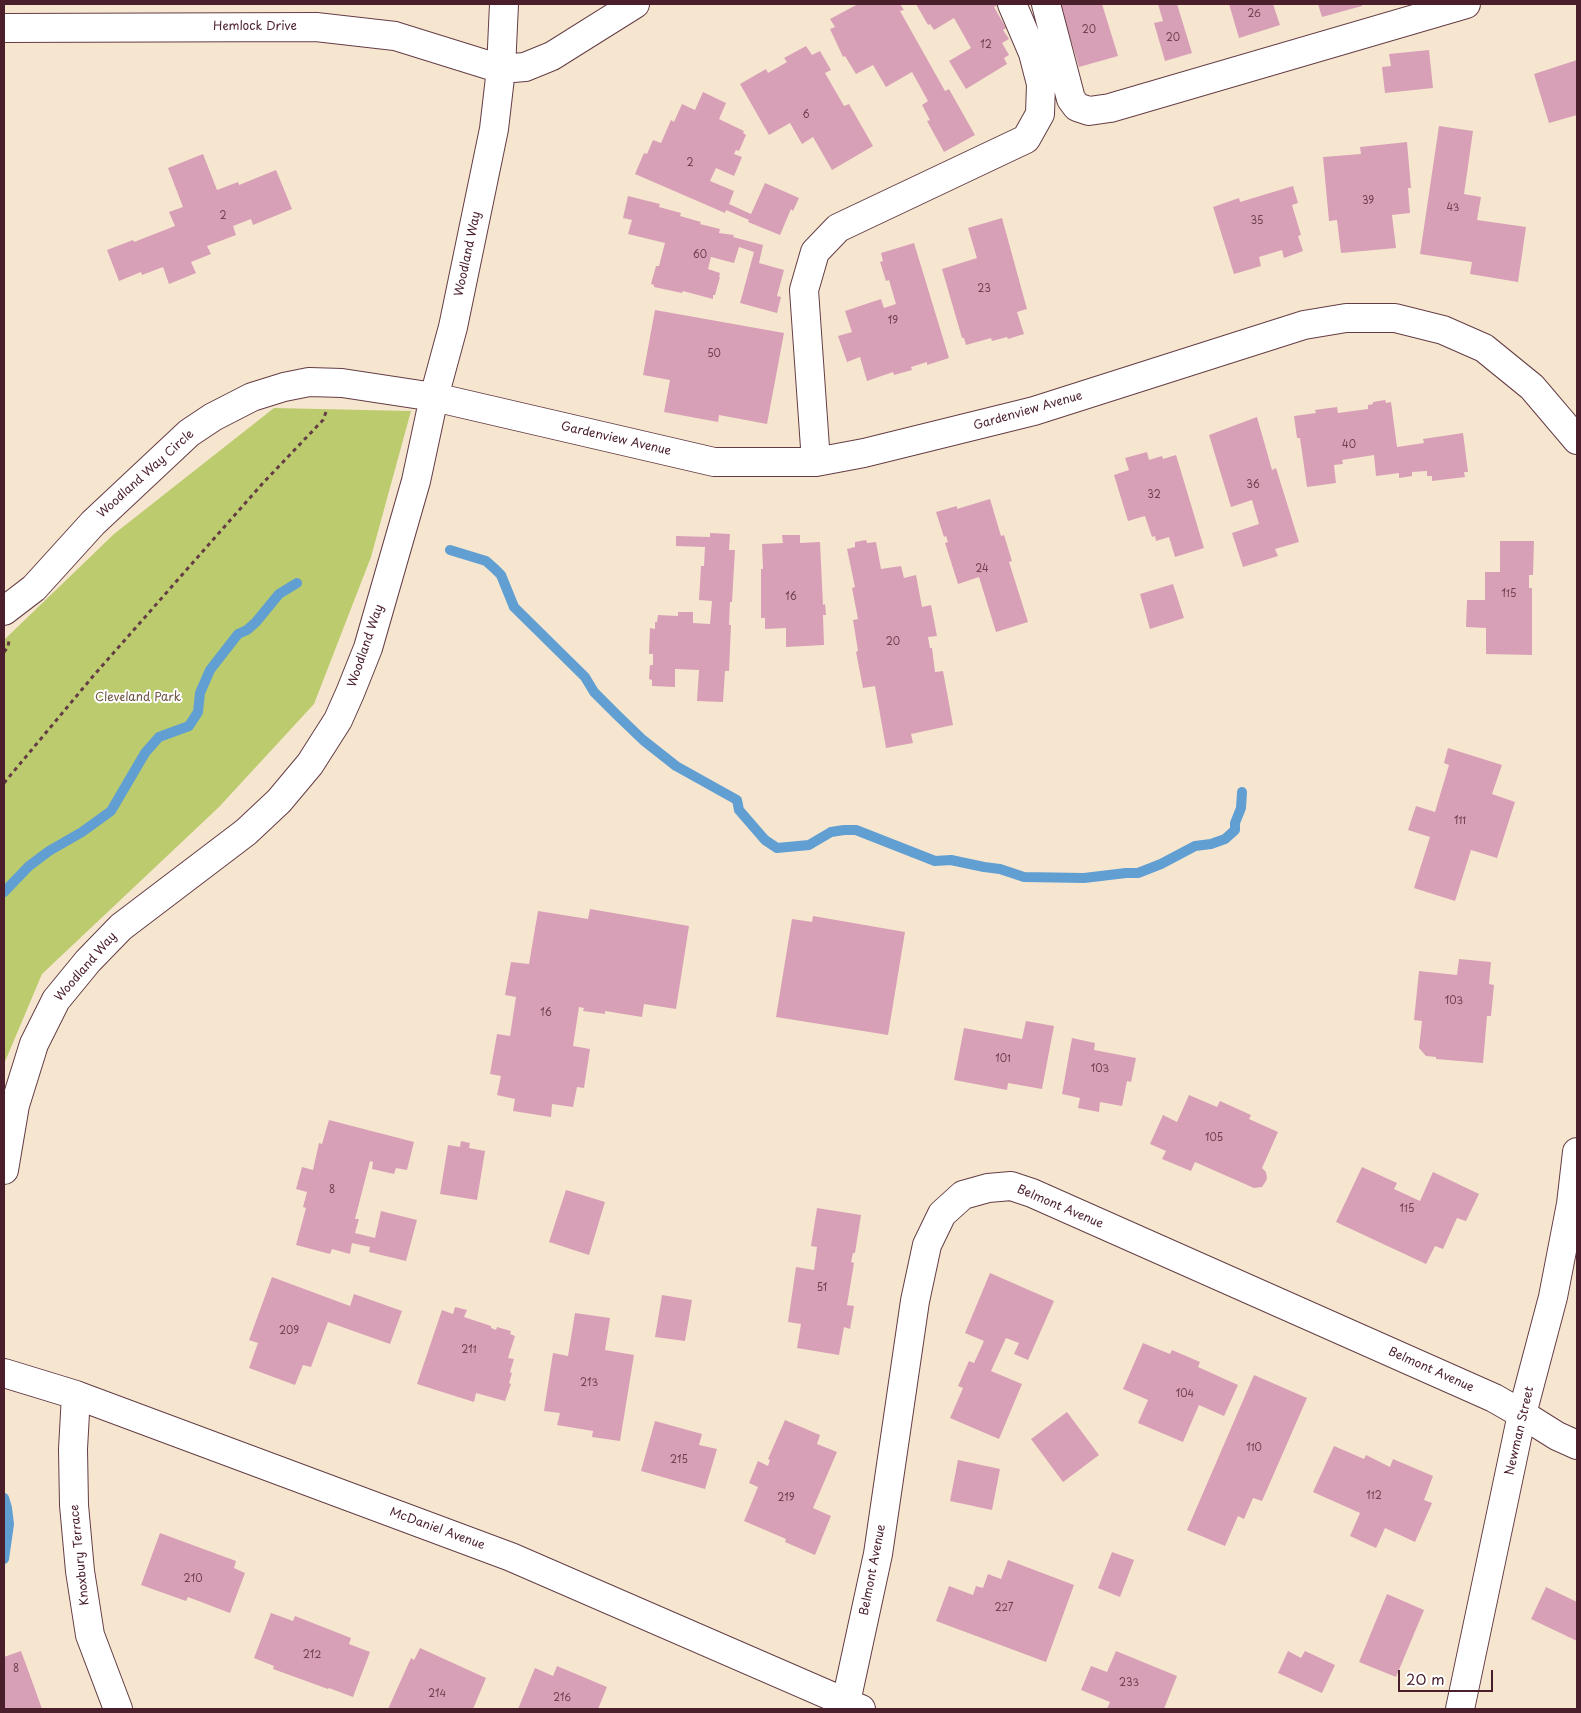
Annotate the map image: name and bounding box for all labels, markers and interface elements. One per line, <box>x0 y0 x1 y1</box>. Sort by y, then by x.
house number: 26 <box>1247 8 1261 20</box>
street label: Hemlock Drive <box>213 20 297 34</box>
house number: 20 <box>1082 24 1096 36</box>
house number: 20 <box>1166 32 1180 44</box>
house number: 12 <box>980 39 992 51</box>
house number: 6 <box>802 109 810 121</box>
house number: 2 <box>686 157 694 169</box>
house number: 39 <box>1362 195 1374 207</box>
house number: 43 <box>1447 202 1459 214</box>
house number: 2 <box>219 210 227 222</box>
street label: Woodland Way <box>452 210 484 298</box>
house number: 35 <box>1251 215 1263 227</box>
house number: 60 <box>693 249 707 261</box>
house number: 23 <box>977 283 991 295</box>
house number: 19 <box>888 315 898 327</box>
house number: 50 <box>707 348 721 360</box>
street label: Gardenview Avenue <box>972 389 1084 433</box>
street label: Gardenview Avenue <box>559 419 673 459</box>
street label: Woodland Way Circle <box>95 427 197 521</box>
house number: 40 <box>1342 439 1356 451</box>
house number: 36 <box>1246 479 1260 491</box>
house number: 32 <box>1147 489 1161 501</box>
house number: 24 <box>975 563 989 575</box>
house number: 115 <box>1502 588 1516 600</box>
house number: 16 <box>785 591 797 603</box>
street label: Woodland Way <box>345 603 387 689</box>
house number: 20 <box>886 636 900 648</box>
park label: Cleveland Park <box>95 691 181 705</box>
house number: 111 <box>1454 815 1466 827</box>
street label: Woodland Way <box>52 930 120 1004</box>
house number: 103 <box>1445 995 1463 1007</box>
house number: 16 <box>540 1007 552 1019</box>
house number: 101 <box>995 1053 1011 1065</box>
house number: 103 <box>1091 1063 1109 1075</box>
house number: 105 <box>1205 1132 1223 1144</box>
street label: Belmont Avenue <box>1015 1182 1105 1232</box>
house number: 8 <box>329 1184 335 1196</box>
house number: 115 <box>1400 1203 1414 1215</box>
house number: 51 <box>817 1282 827 1294</box>
house number: 209 <box>279 1325 299 1337</box>
house number: 211 <box>461 1344 477 1356</box>
street label: Belmont Avenue <box>1386 1345 1476 1395</box>
house number: 213 <box>580 1377 598 1389</box>
street label: Newman Street <box>1503 1385 1537 1477</box>
house number: 104 <box>1176 1388 1194 1400</box>
house number: 110 <box>1246 1442 1262 1454</box>
house number: 215 <box>670 1454 688 1466</box>
house number: 112 <box>1366 1490 1382 1502</box>
house number: 219 <box>777 1492 795 1504</box>
street label: Knoxbury Terrace <box>68 1504 92 1606</box>
street label: McDaniel Avenue <box>387 1505 487 1553</box>
street label: Belmont Avenue <box>857 1523 889 1617</box>
house number: 210 <box>184 1573 202 1585</box>
house number: 227 <box>995 1602 1013 1614</box>
house number: 212 <box>303 1649 321 1661</box>
scale bar <box>1401 1660 1496 1692</box>
house number: 8 <box>13 1663 19 1675</box>
text: 20 m <box>1406 1667 1445 1690</box>
house number: 233 <box>1119 1677 1139 1689</box>
house number: 214 <box>428 1688 446 1700</box>
house number: 216 <box>553 1692 571 1704</box>

